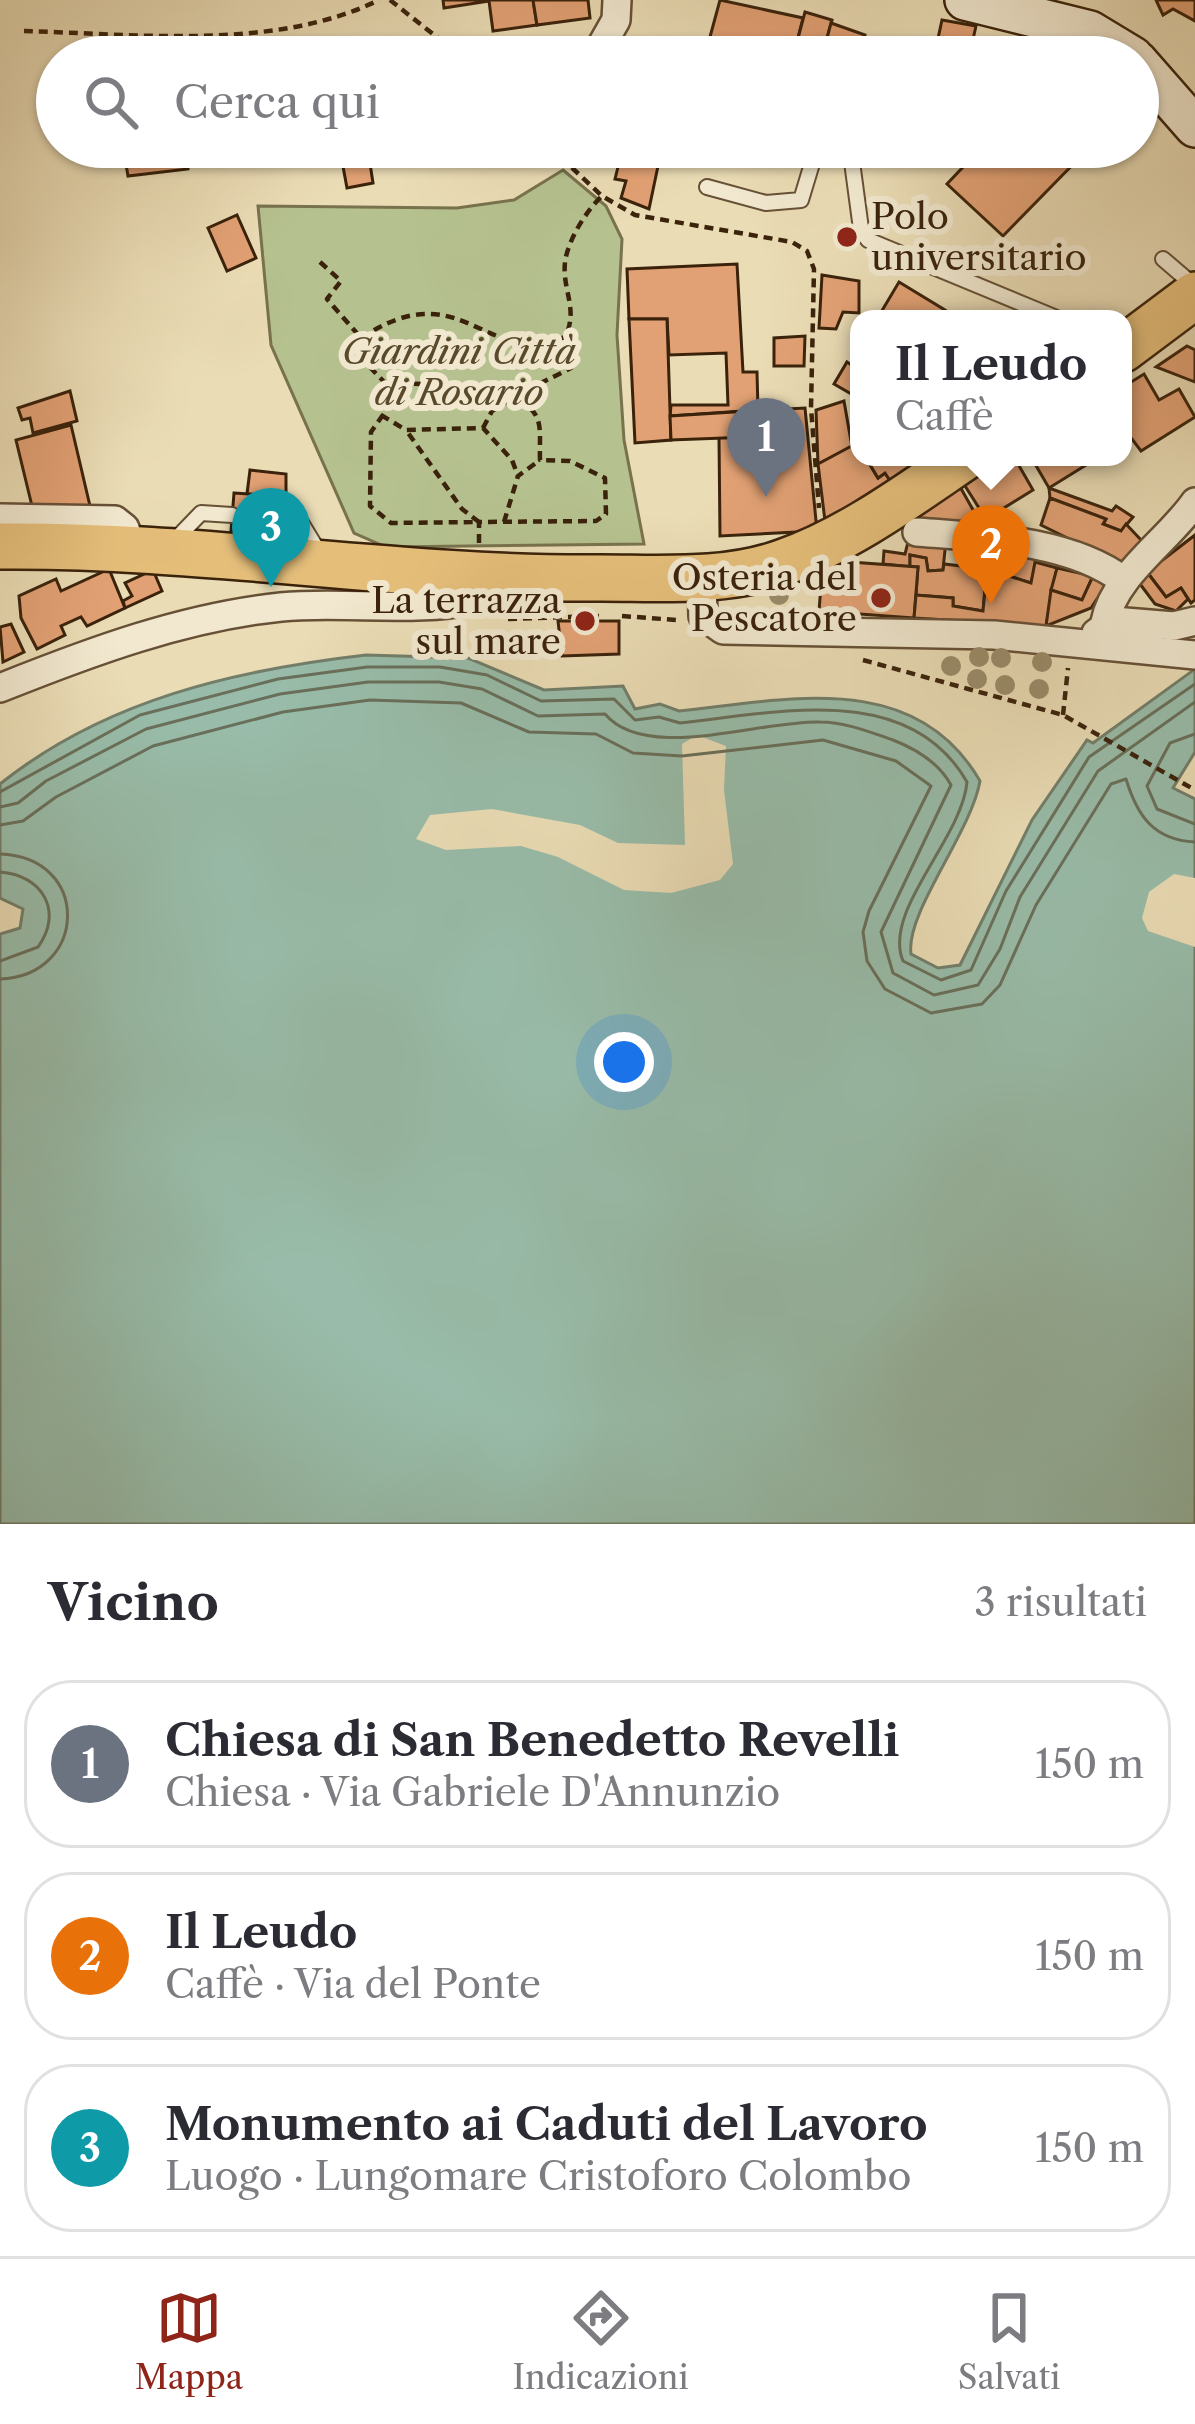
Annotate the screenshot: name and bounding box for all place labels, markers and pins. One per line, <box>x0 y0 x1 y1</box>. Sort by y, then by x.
place label: Polo universitario <box>871 194 1087 279</box>
marker: Polo universitario <box>834 224 860 250</box>
pin: 1 <box>727 398 805 497</box>
pin: 3 <box>232 488 310 587</box>
pin: 2 <box>952 505 1030 604</box>
place label: Osteria del Pescatore <box>672 555 857 640</box>
place label: La terrazza sul mare <box>371 578 561 663</box>
marker: Osteria del Pescatore <box>868 585 894 611</box>
marker: La terrazza sul mare <box>572 608 598 634</box>

